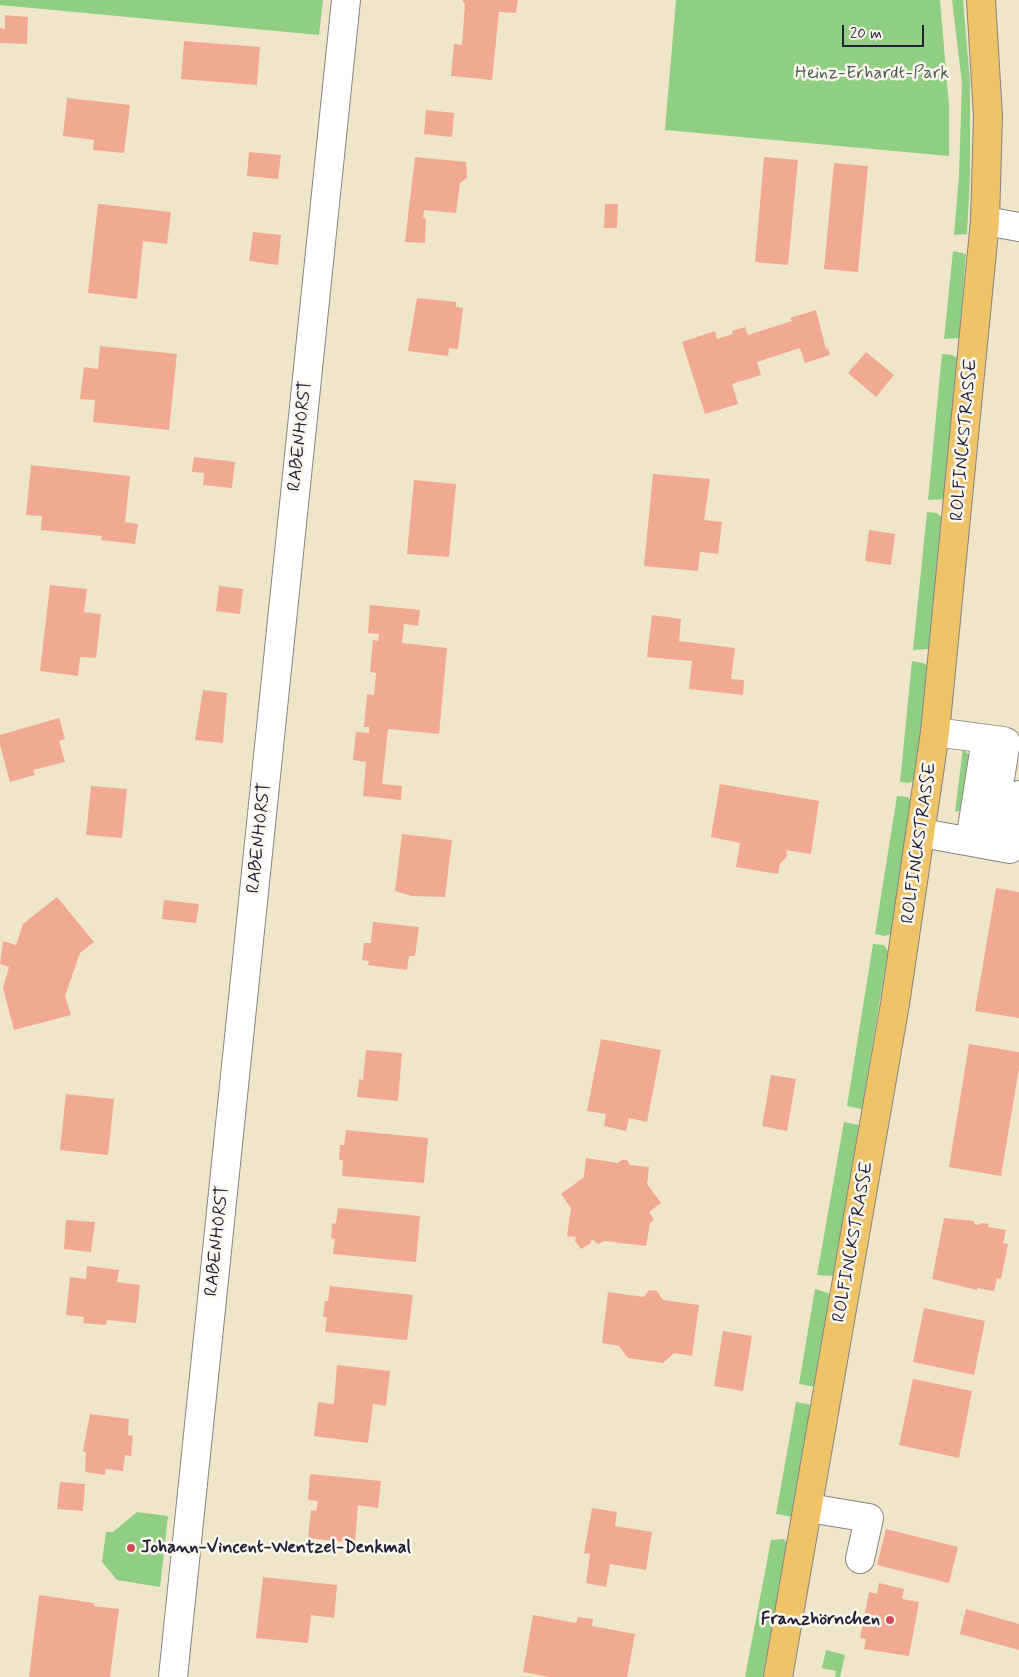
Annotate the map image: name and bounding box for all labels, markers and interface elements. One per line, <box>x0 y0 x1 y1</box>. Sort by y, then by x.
scale bar <box>844 15 926 47</box>
text: 20 m <box>850 24 882 44</box>
park label: Heinz-Erhardt-Park <box>795 63 949 85</box>
street label: ROLFINCKSTRASSE <box>947 358 983 522</box>
street label: RABENHORST <box>284 380 318 492</box>
street label: ROLFINCKSTRASSE <box>898 761 942 925</box>
street label: RABENHORST <box>243 782 277 894</box>
street label: ROLFINCKSTRASSE <box>829 1160 879 1324</box>
street label: RABENHORST <box>201 1185 235 1297</box>
place label: Johann-Vincent-Wentzel-Denkmal <box>141 1537 411 1559</box>
marker: Johann-Vincent-Wentzel-Denkmal <box>125 1542 137 1554</box>
place label: Franzhörnchen <box>761 1609 880 1631</box>
marker: Franzhörnchen <box>884 1614 896 1626</box>

